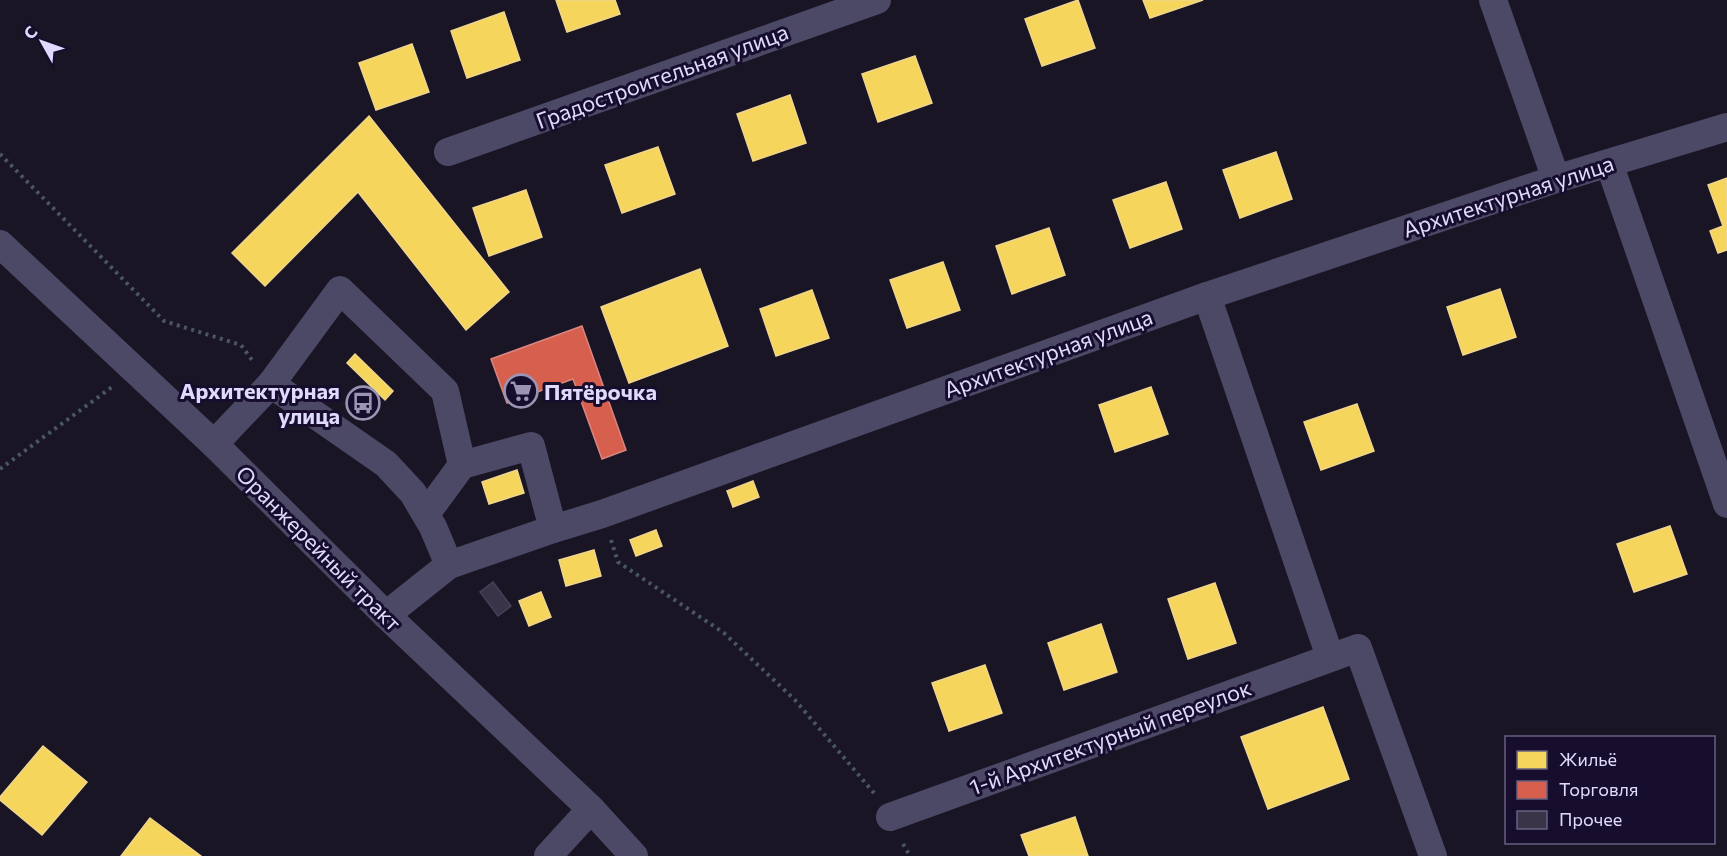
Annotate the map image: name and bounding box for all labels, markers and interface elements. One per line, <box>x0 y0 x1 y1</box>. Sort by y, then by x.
north arrow <box>12 12 72 72</box>
street label: Градостроительная улица <box>532 18 792 134</box>
text: С <box>19 22 41 42</box>
street label: Архитектурная улица <box>1399 149 1617 243</box>
street label: Архитектурная улица <box>940 303 1156 403</box>
supermarket icon: Пятёрочка <box>503 373 539 409</box>
place label: Архитектурная улица <box>180 377 340 429</box>
place label: Пятёрочка <box>544 378 657 405</box>
bus stop icon: Архитектурная улица <box>345 385 381 421</box>
street label: Оранжерейный тракт <box>231 460 407 636</box>
street label: 1-й Архитектурный переулок <box>966 673 1255 801</box>
legend <box>1505 736 1715 844</box>
text: Жильё <box>1559 748 1617 770</box>
text: Торговля <box>1559 778 1638 800</box>
text: Прочее <box>1559 808 1622 830</box>

